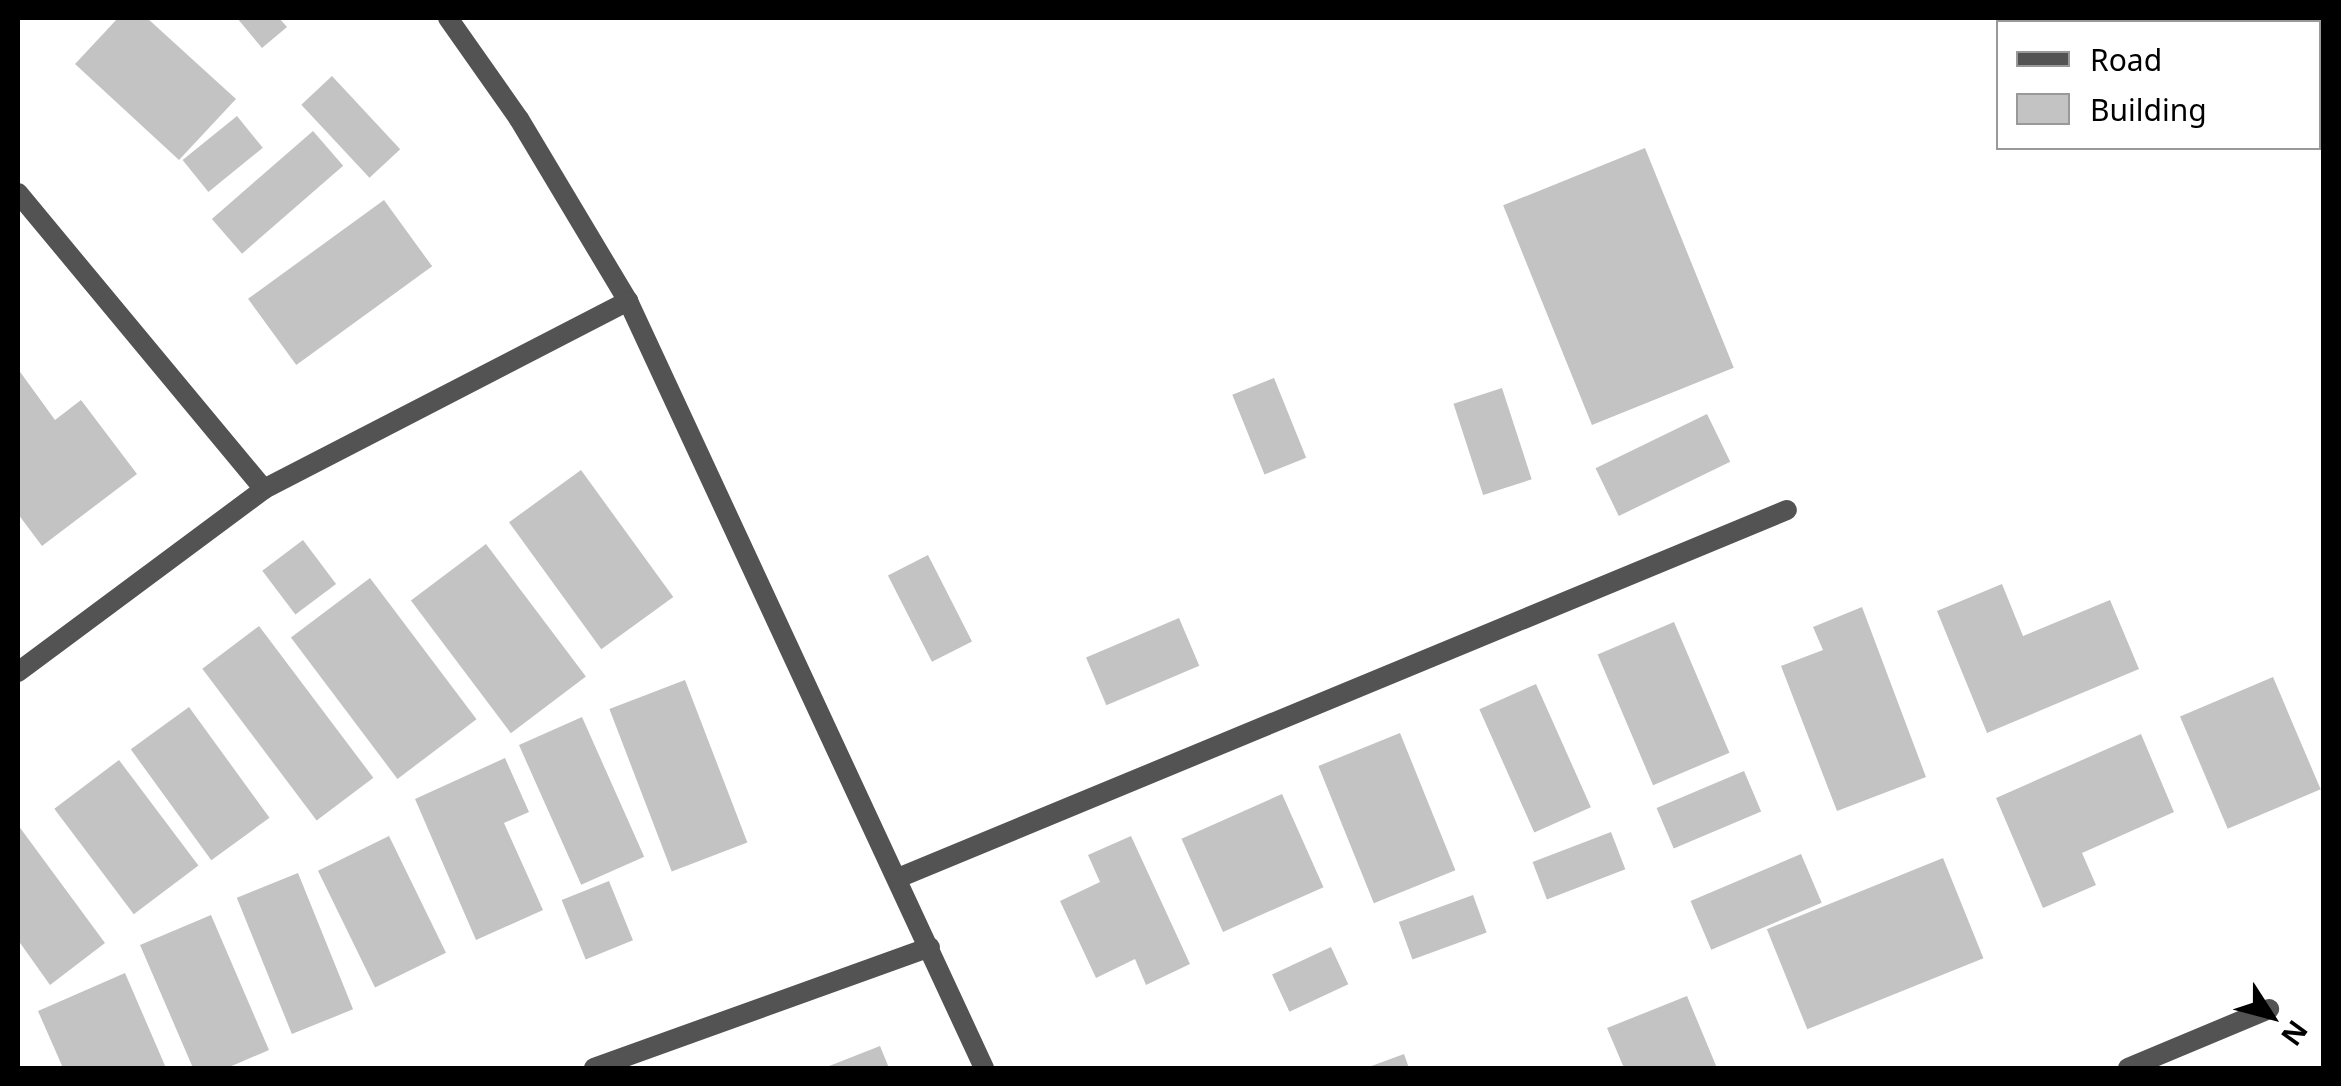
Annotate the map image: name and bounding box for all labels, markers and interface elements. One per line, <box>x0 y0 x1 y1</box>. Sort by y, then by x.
legend <box>1996 20 2321 150</box>
text: Road <box>2090 39 2162 80</box>
text: Building <box>2090 89 2207 130</box>
north arrow <box>2221 966 2321 1066</box>
text: N <box>2273 1013 2317 1054</box>

